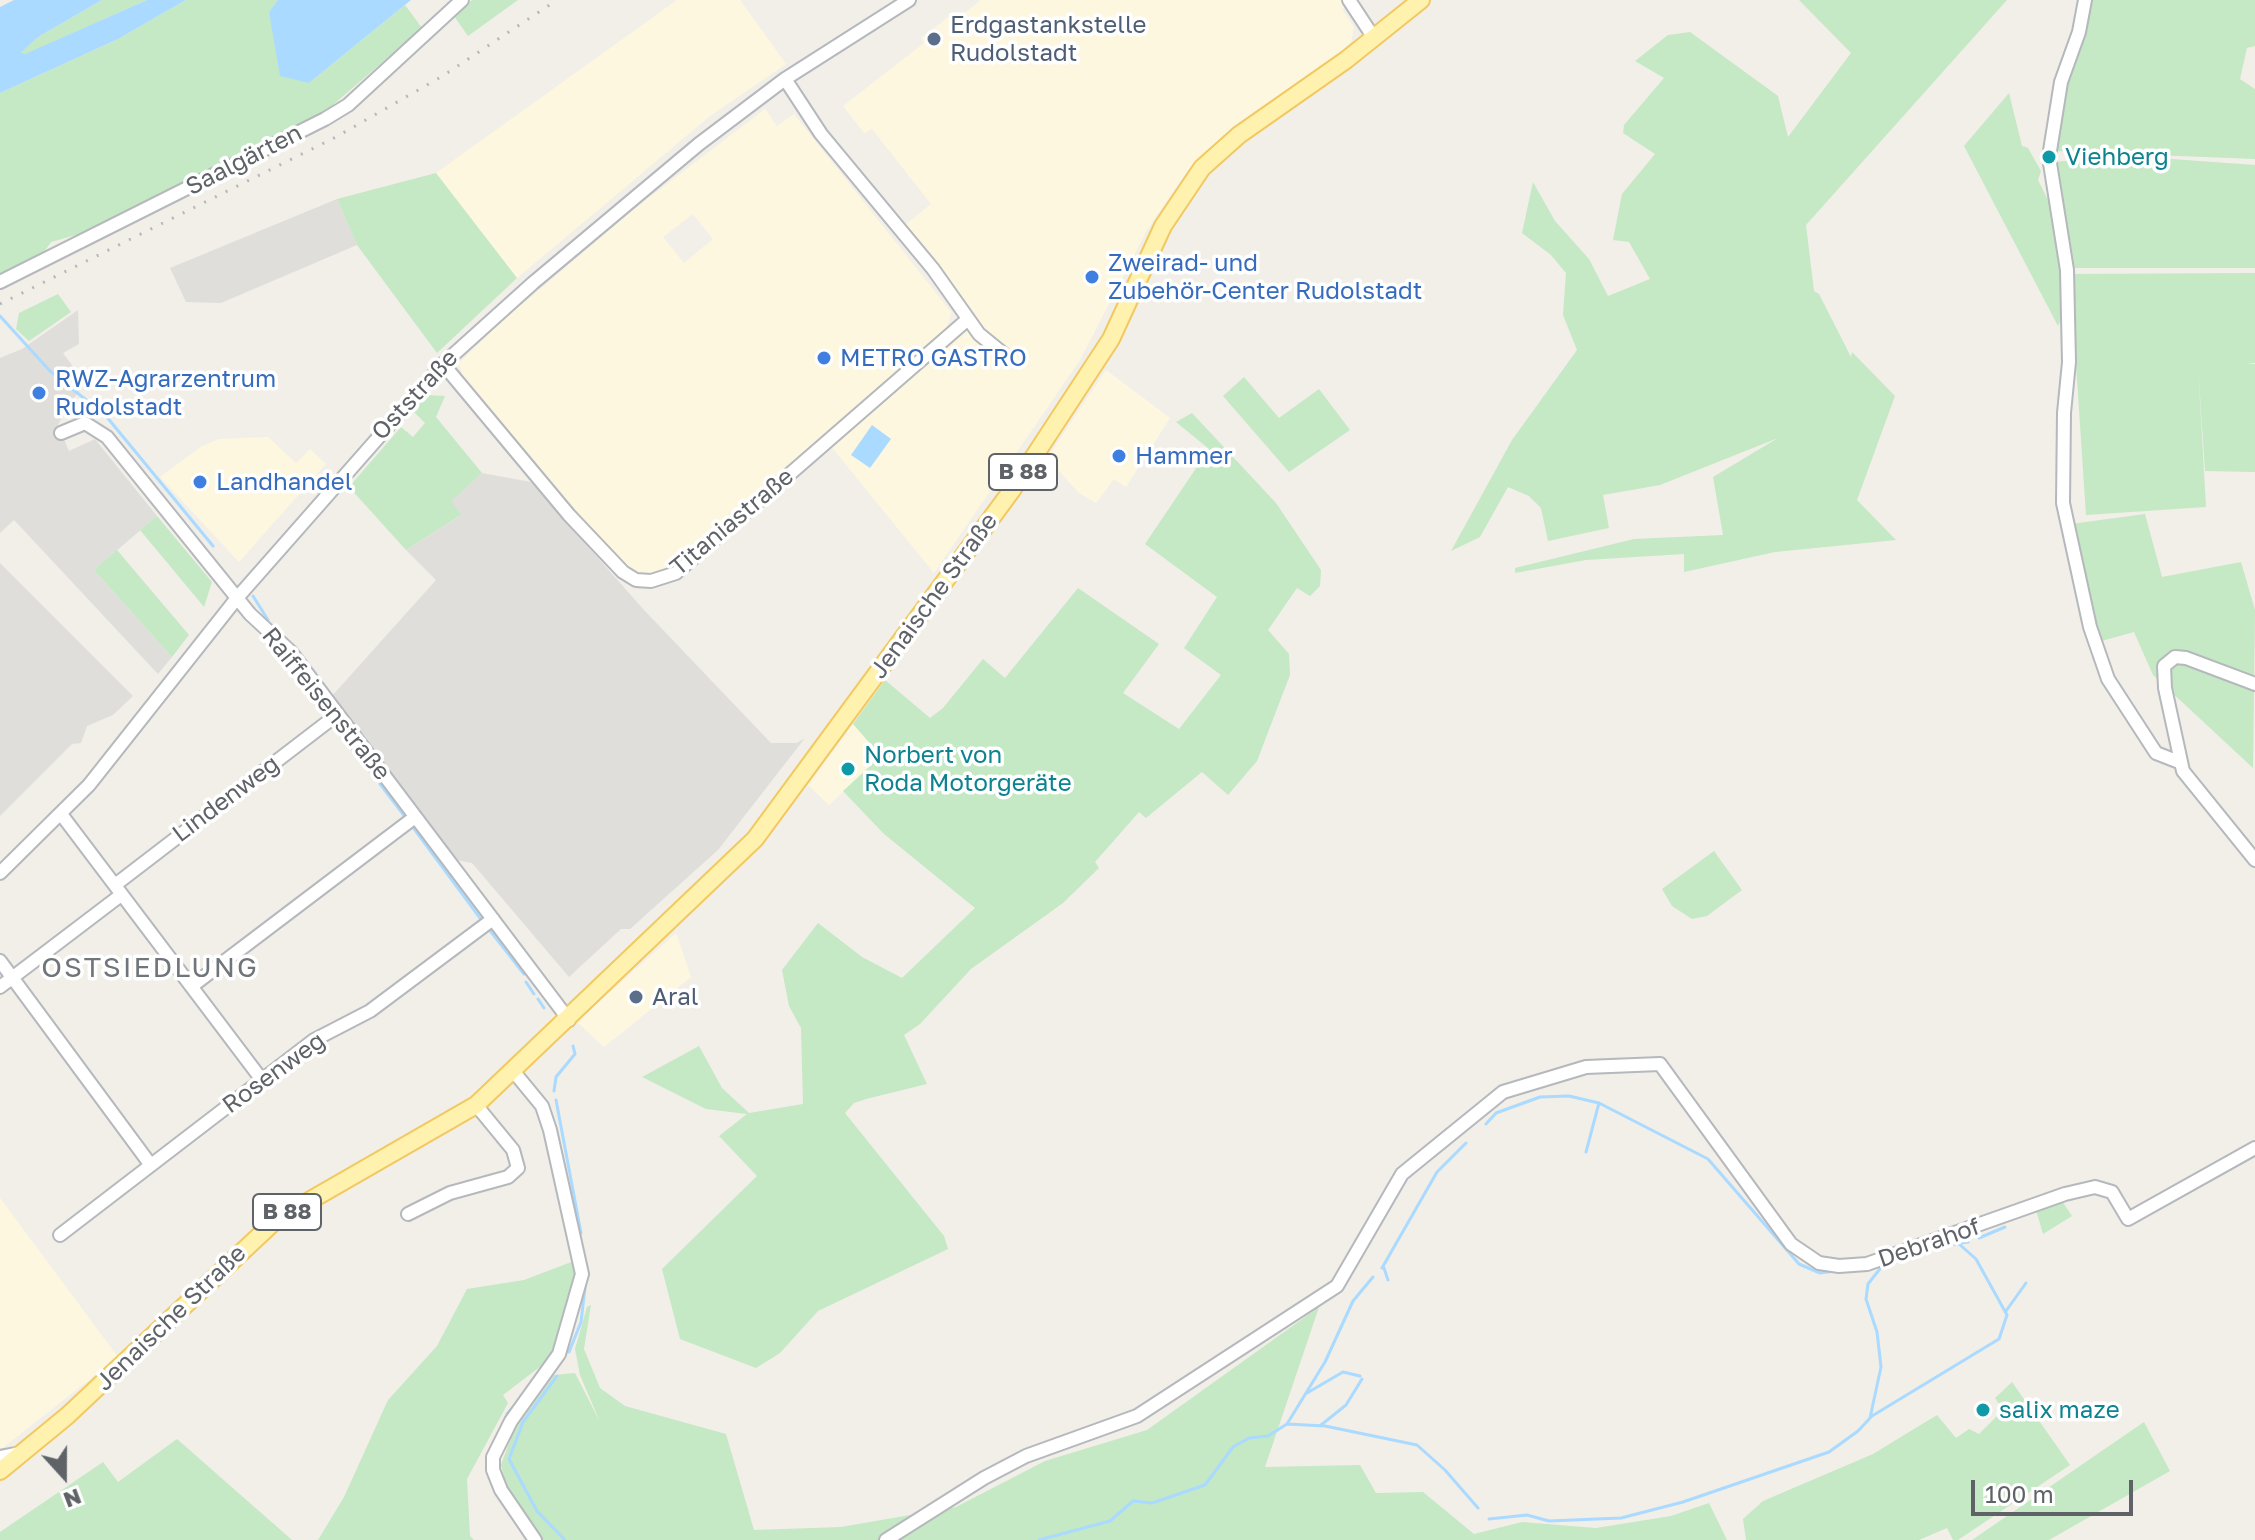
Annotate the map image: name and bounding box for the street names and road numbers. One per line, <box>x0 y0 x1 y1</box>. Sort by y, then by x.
street label: Saalgärten <box>181 118 307 202</box>
street label: Oststraße <box>366 344 464 446</box>
road number: B 88 <box>989 454 1057 490</box>
street label: Titaniastraße <box>665 462 799 582</box>
street label: Jenaische Straße <box>864 508 1004 684</box>
street label: Raiffeisenstraße <box>256 622 396 786</box>
street label: Lindenweg <box>167 750 285 848</box>
street label: Rosenweg <box>217 1026 331 1120</box>
road number: B 88 <box>253 1194 321 1230</box>
street label: Debrahof <box>1874 1212 1984 1274</box>
street label: Jenaische Straße <box>90 1239 252 1397</box>

